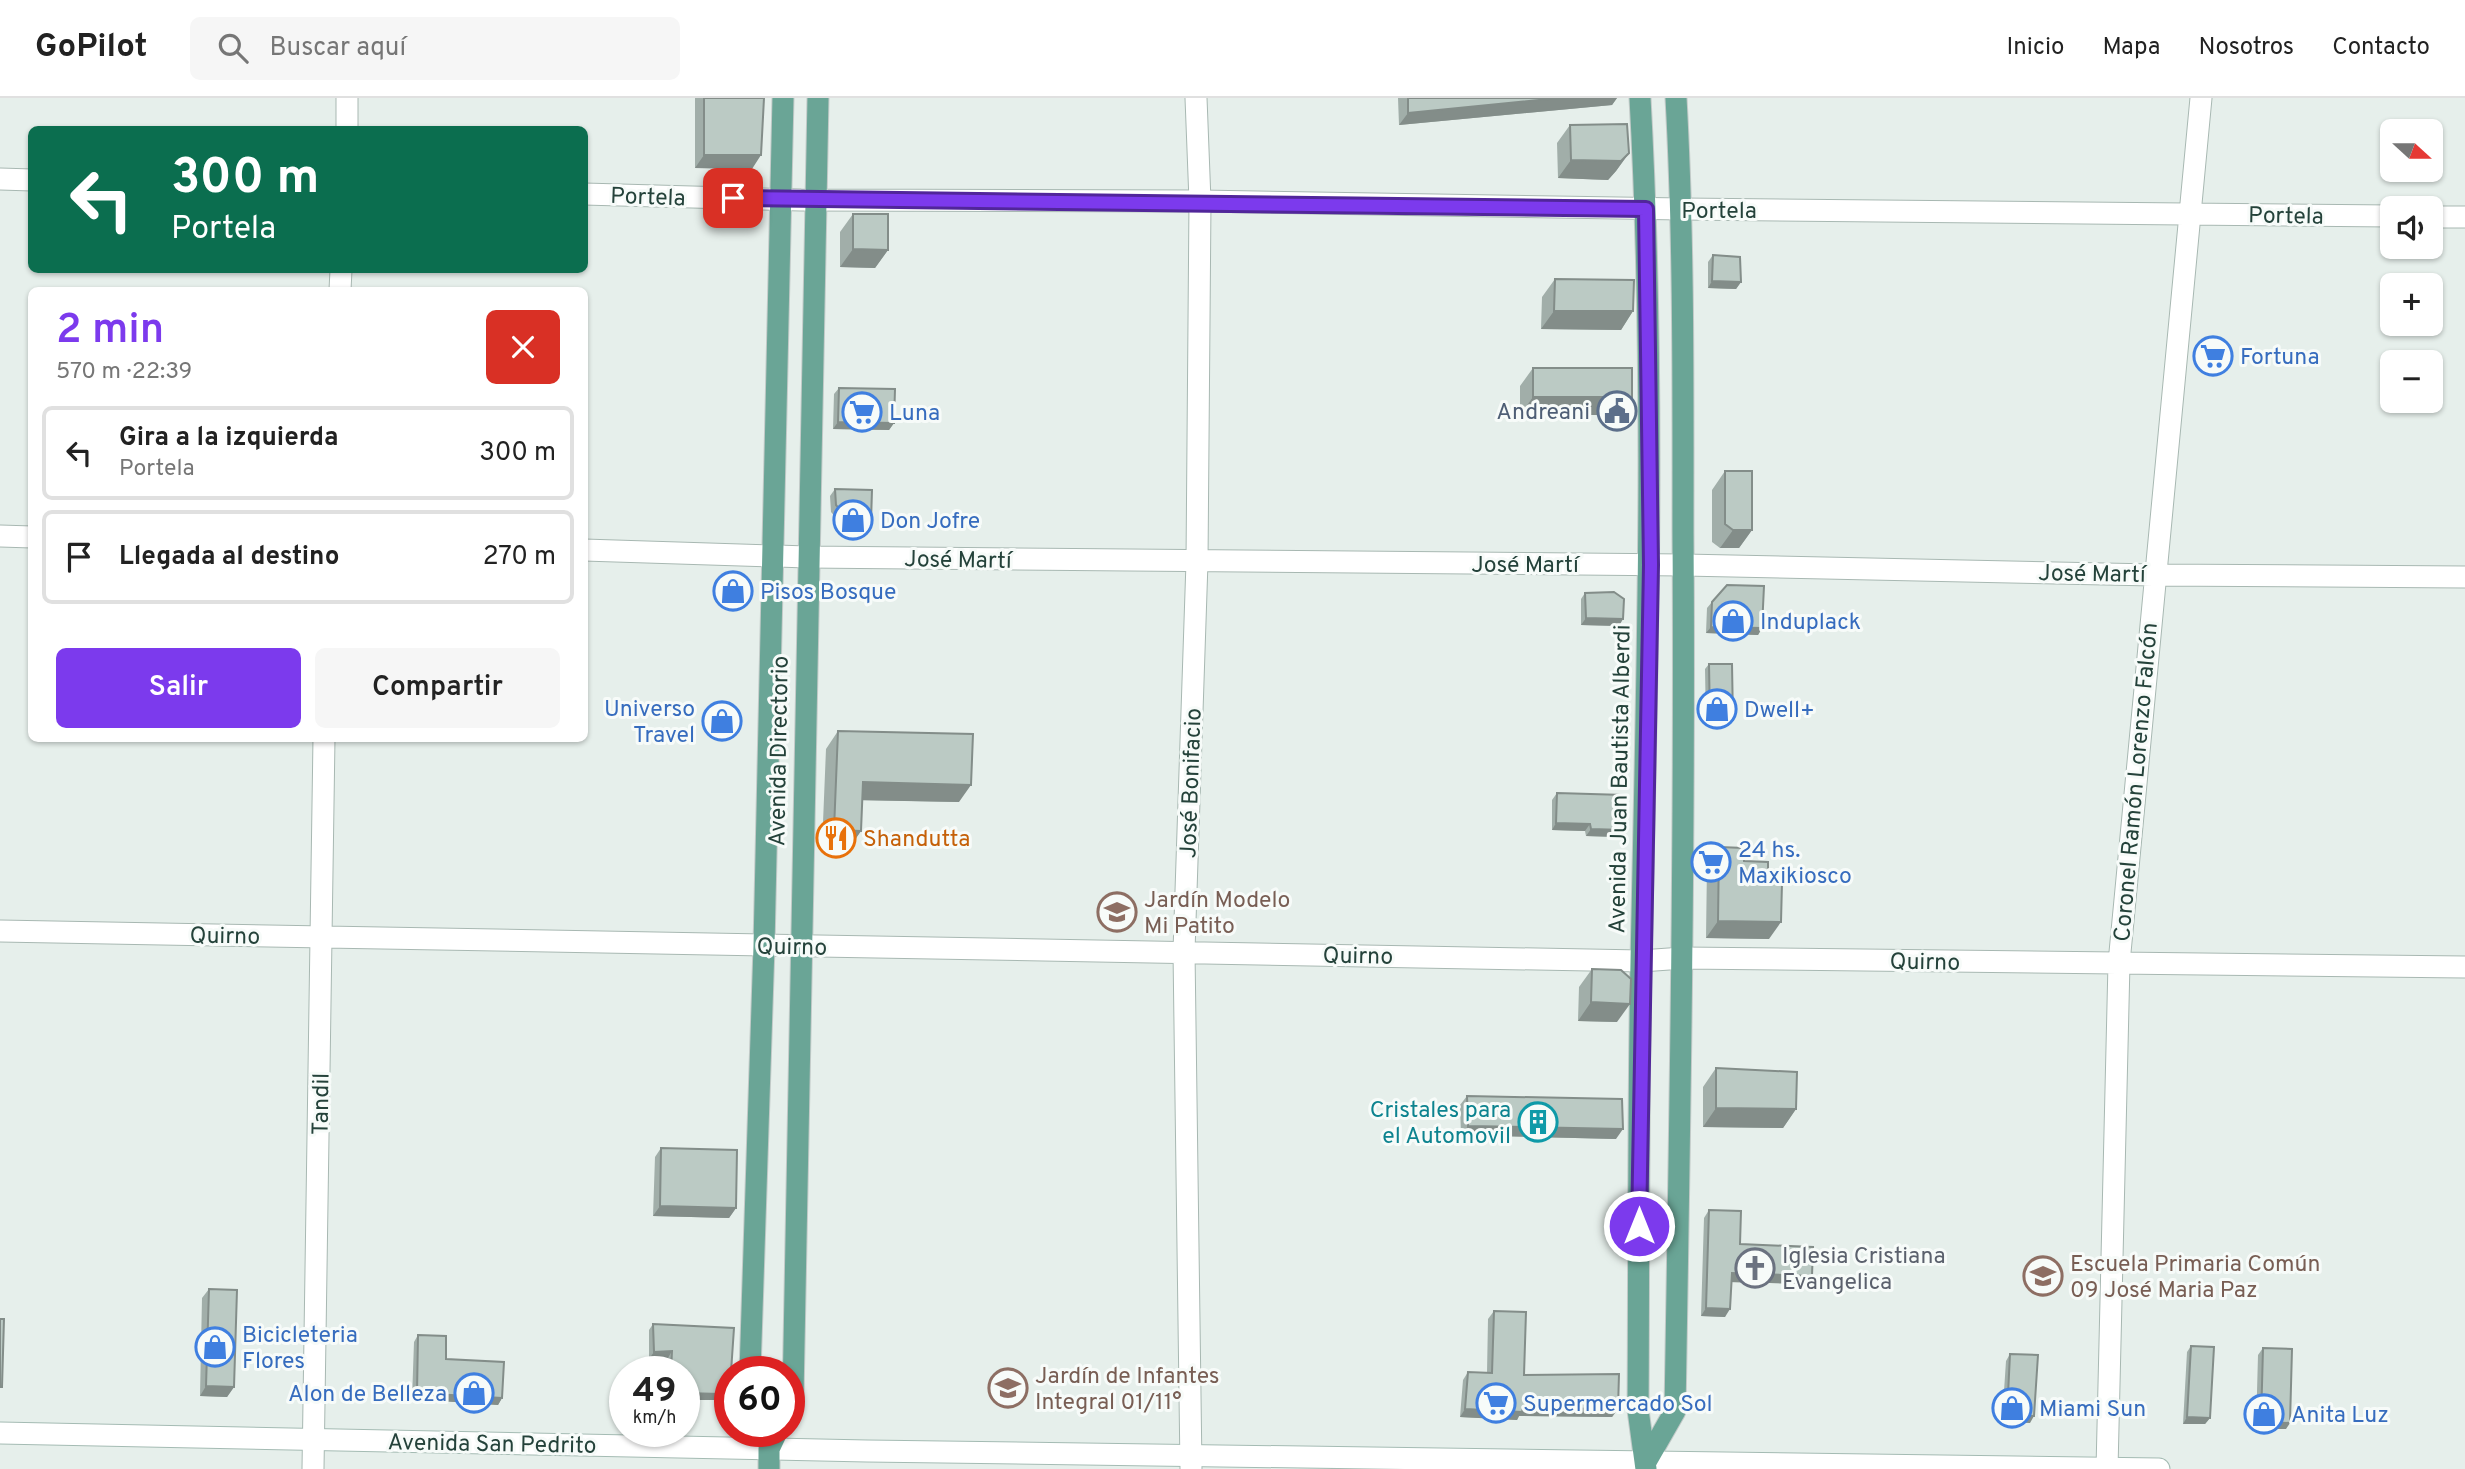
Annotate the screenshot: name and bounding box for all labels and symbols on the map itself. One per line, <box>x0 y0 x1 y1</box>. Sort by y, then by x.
north arrow <box>2380 119 2443 182</box>
pin <box>703 168 763 228</box>
street label: Portela <box>610 183 686 214</box>
street label: Portela <box>1681 198 1757 227</box>
street label: Portela <box>2248 202 2324 233</box>
supermarket icon: Fortuna <box>2192 335 2234 377</box>
place label: Fortuna <box>2240 344 2320 373</box>
public building icon: Andreani <box>1596 390 1638 432</box>
supermarket icon: Luna <box>841 391 883 433</box>
place label: Andreani <box>1496 399 1590 428</box>
place label: Luna <box>889 400 940 429</box>
shop icon: Don Jofre <box>832 499 874 541</box>
place label: Don Jofre <box>880 508 980 537</box>
street label: José Martí <box>904 546 1014 577</box>
street label: José Martí <box>1471 552 1581 581</box>
street label: José Martí <box>2038 560 2148 591</box>
shop icon: Pisos Bosque <box>712 570 754 612</box>
place label: Pisos Bosque <box>760 579 896 608</box>
shop icon: Induplack <box>1712 600 1754 642</box>
place label: Induplack <box>1760 609 1861 638</box>
street label: Coronel Ramón Lorenzo Falcón <box>2109 621 2166 943</box>
street label: Avenida Juan Bautista Alberdi <box>1604 624 1639 934</box>
street label: Avenida Directorio <box>764 656 797 847</box>
shop icon: Dwell+ <box>1696 688 1738 730</box>
place label: Universo Travel <box>604 696 695 751</box>
place label: Dwell+ <box>1744 697 1815 726</box>
shop icon: Universo Travel <box>701 700 743 742</box>
street label: José Bonifacio <box>1175 707 1210 859</box>
restaurant icon: Shandutta <box>815 817 857 859</box>
place label: Shandutta <box>863 826 970 855</box>
place label: 24 hs. Maxikiosco <box>1738 837 1852 892</box>
supermarket icon: 24 hs. Maxikiosco <box>1690 841 1732 883</box>
place label: Jardín Modelo Mi Patito <box>1144 887 1290 942</box>
school or university icon: Jardín Modelo Mi Patito <box>1096 891 1138 933</box>
street label: Quirno <box>189 922 260 953</box>
street label: Quirno <box>756 933 827 964</box>
street label: Quirno <box>1322 942 1393 973</box>
street label: Quirno <box>1889 948 1960 979</box>
street label: Tandil <box>307 1073 338 1135</box>
place label: Cristales para el Automovil <box>1370 1097 1511 1152</box>
building icon: Cristales para el Automovil <box>1517 1101 1559 1143</box>
position arrow <box>1602 1189 1676 1263</box>
place label: Iglesia Cristiana Evangelica <box>1782 1243 1946 1298</box>
church icon: Iglesia Cristiana Evangelica <box>1734 1247 1776 1289</box>
place label: Escuela Primaria Común 09 José Maria Paz <box>2070 1251 2320 1306</box>
school or university icon: Escuela Primaria Común 09 José Maria Paz <box>2022 1255 2064 1297</box>
place label: Bicicleteria Flores <box>242 1322 358 1377</box>
shop icon: Bicicleteria Flores <box>194 1326 236 1368</box>
speed limit sign: 60 <box>714 1356 805 1447</box>
place label: Jardín de Infantes Integral 01/11° <box>1035 1363 1220 1418</box>
school or university icon: Jardín de Infantes Integral 01/11° <box>987 1367 1029 1409</box>
shop icon: Alon de Belleza <box>453 1372 495 1414</box>
place label: Alon de Belleza <box>288 1381 447 1410</box>
supermarket icon: Supermercado Sol <box>1475 1382 1517 1424</box>
shop icon: Miami Sun <box>1991 1387 2033 1429</box>
place label: Supermercado Sol <box>1523 1391 1713 1420</box>
shop icon: Anita Luz <box>2243 1393 2285 1435</box>
place label: Miami Sun <box>2039 1396 2146 1425</box>
place label: Anita Luz <box>2291 1402 2389 1431</box>
street label: Avenida San Pedrito <box>387 1429 597 1462</box>

